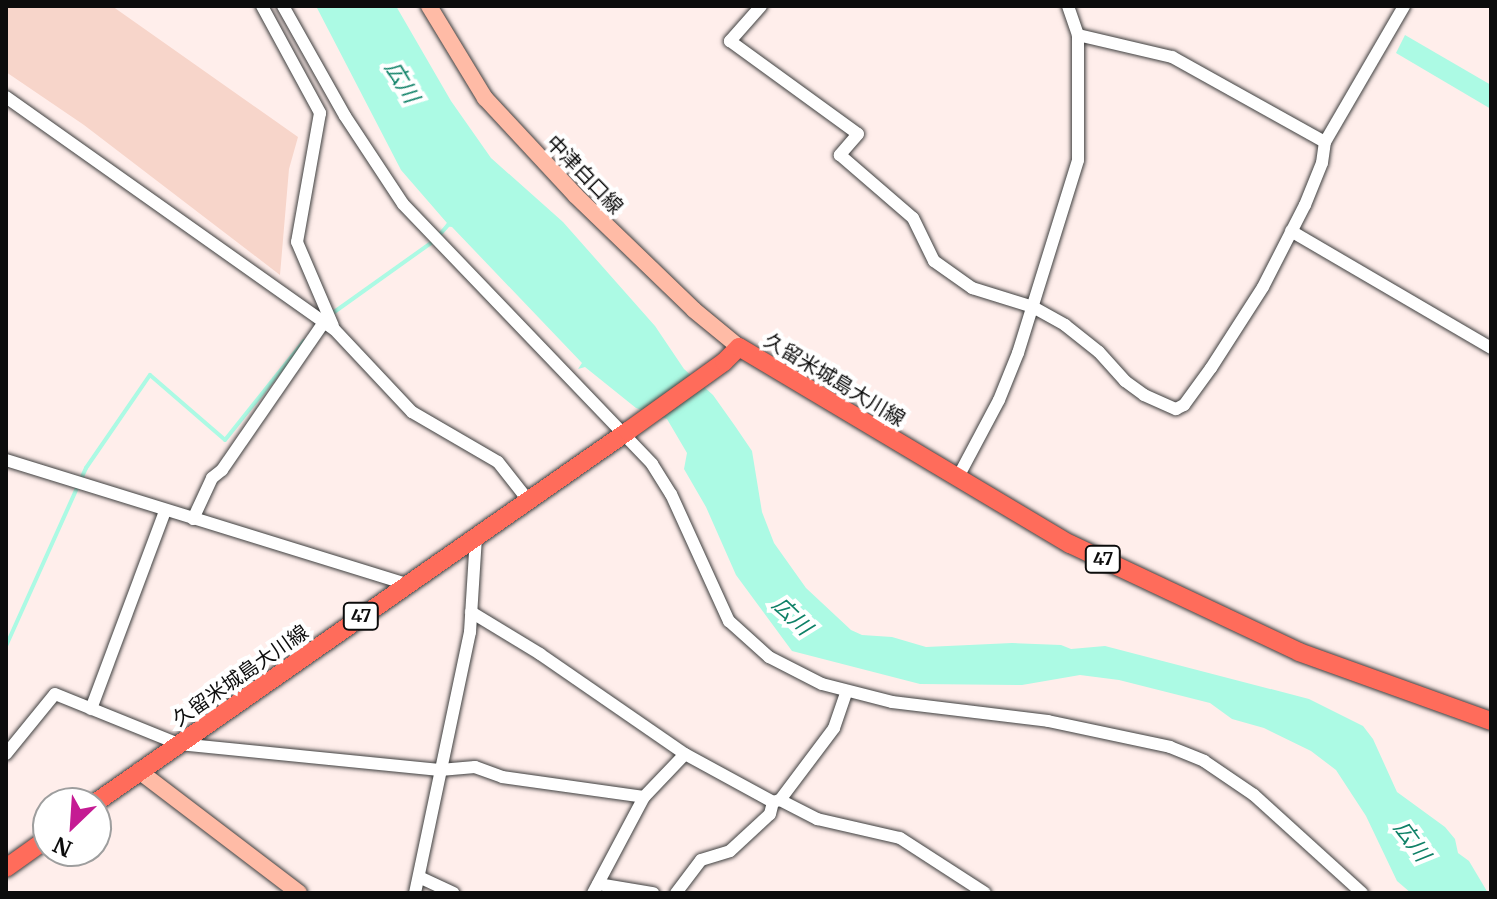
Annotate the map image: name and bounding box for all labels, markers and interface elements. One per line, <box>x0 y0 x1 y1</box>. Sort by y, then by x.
water label: 広川 <box>379 56 425 108</box>
street label: 中津白口線 <box>542 130 628 218</box>
street label: 久留米城島大川線 <box>760 328 910 430</box>
road number: 47 <box>1083 545 1123 573</box>
water label: 広川 <box>767 591 817 641</box>
road number: 47 <box>341 602 381 630</box>
street label: 久留米城島大川線 <box>168 619 312 731</box>
north arrow <box>32 787 112 867</box>
water label: 広川 <box>1388 815 1436 867</box>
text: N <box>49 831 77 863</box>

